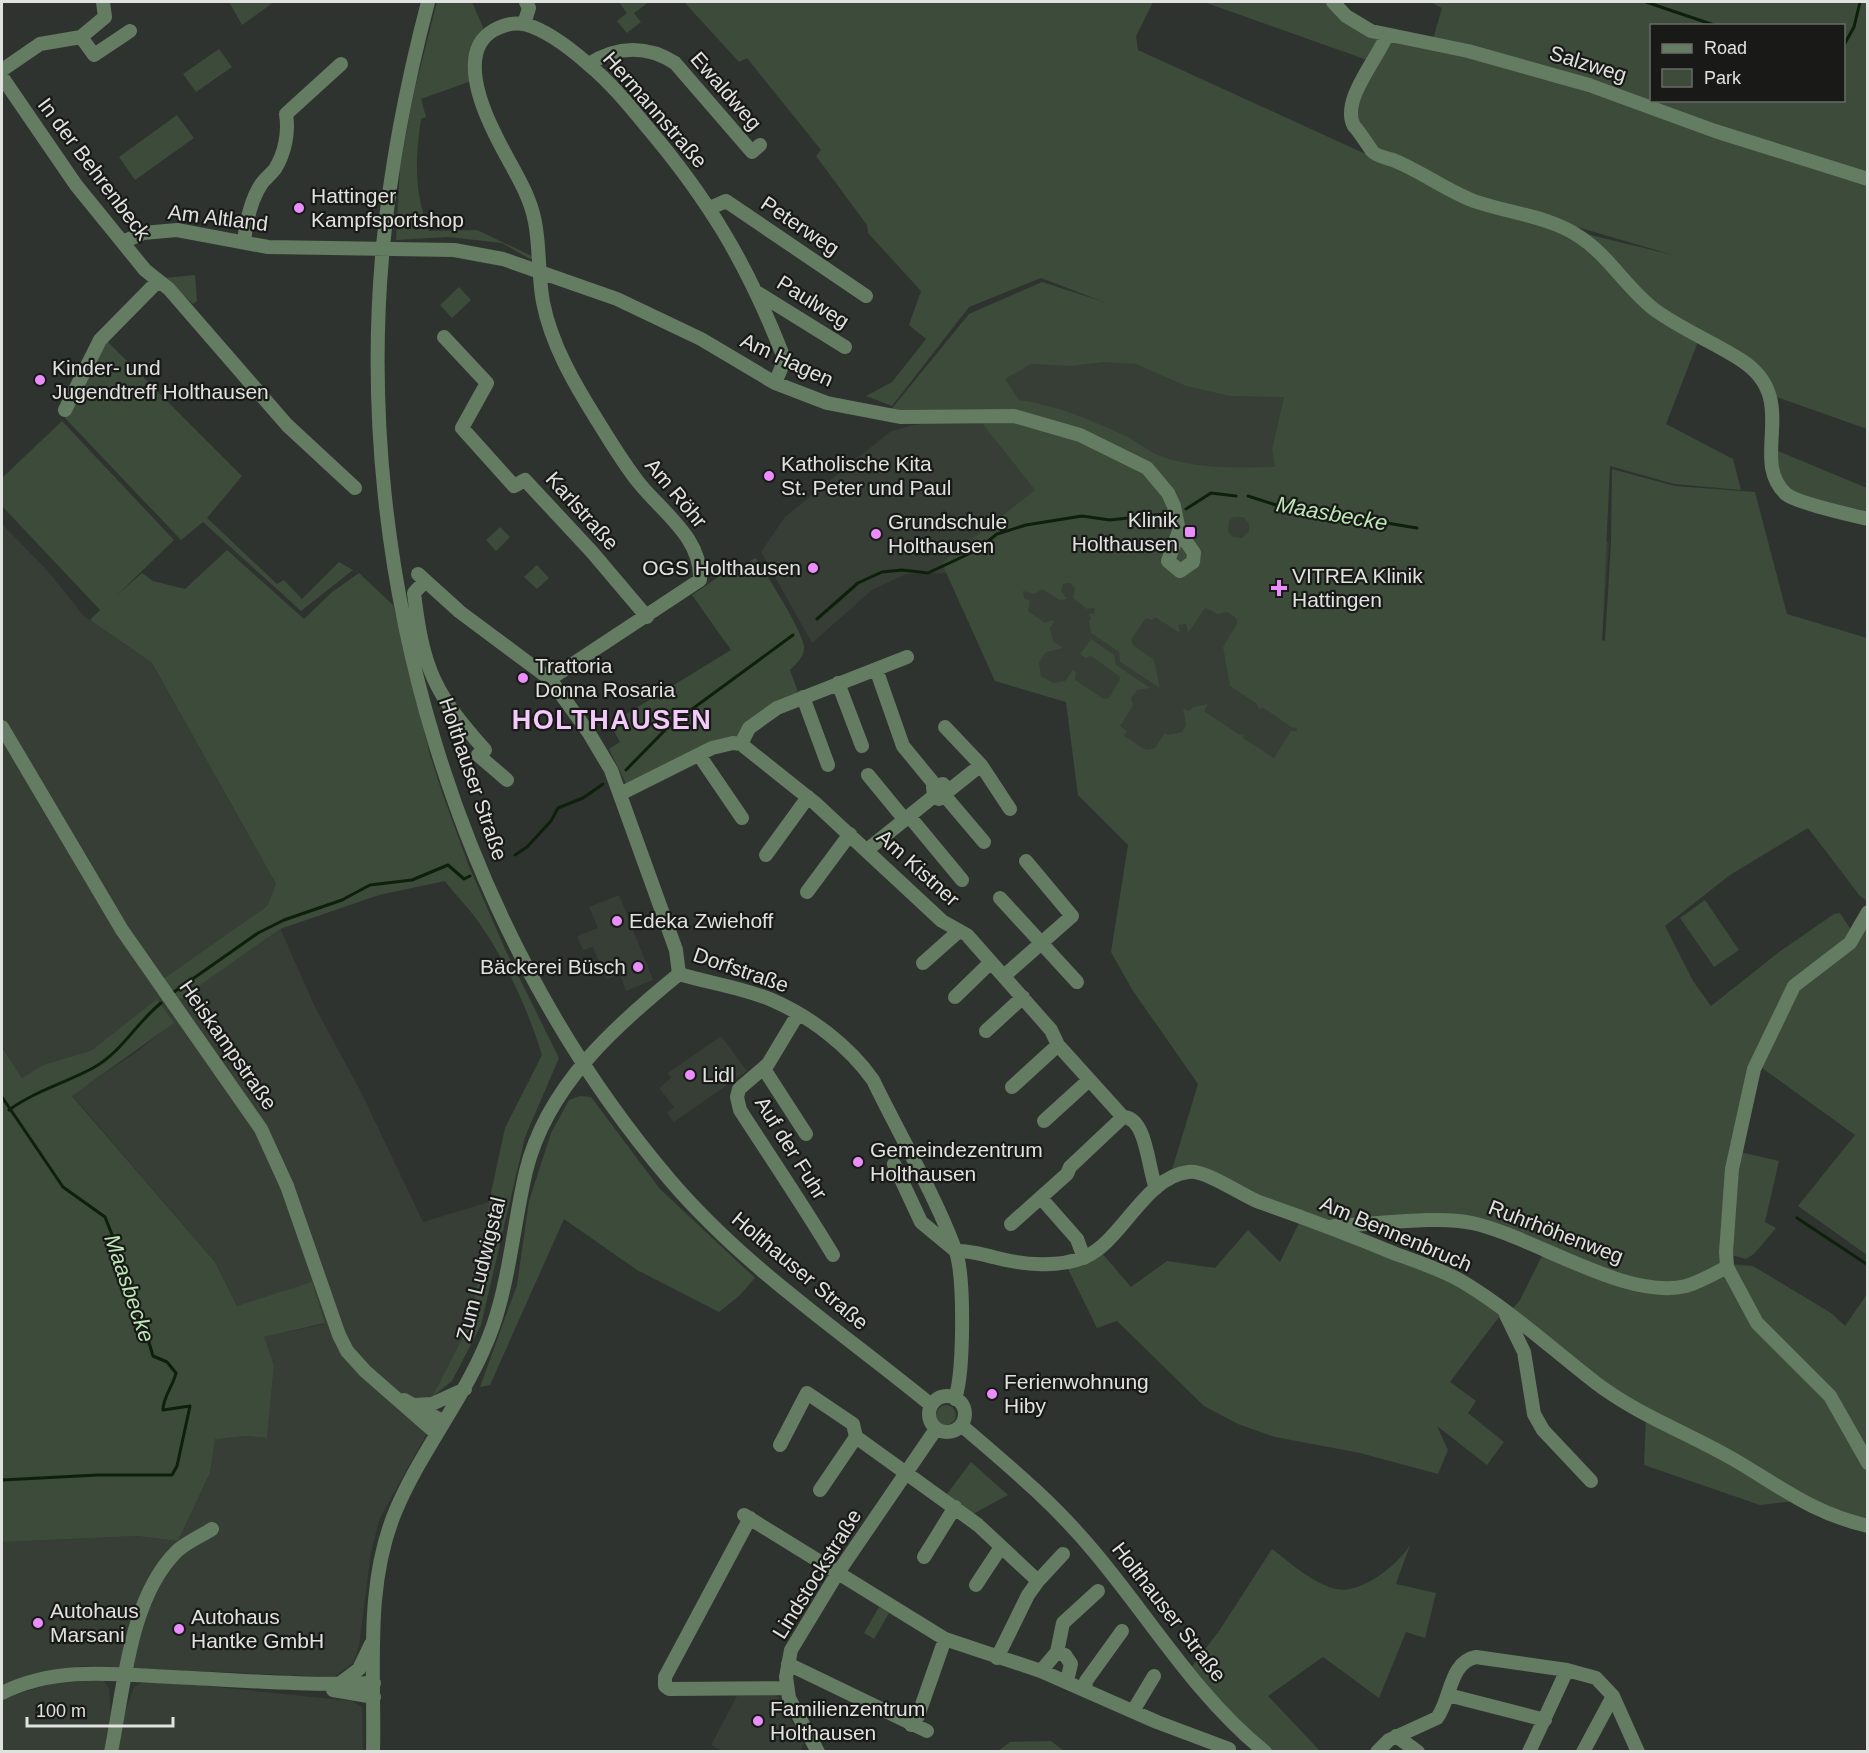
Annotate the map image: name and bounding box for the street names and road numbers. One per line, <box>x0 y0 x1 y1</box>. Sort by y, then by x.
street label: Salzweg <box>1547 41 1629 86</box>
street label: Hermannstraße <box>599 47 712 172</box>
street label: Ewaldweg <box>686 47 766 134</box>
street label: In der Behrenbeck <box>34 93 156 245</box>
street label: Peterweg <box>757 191 843 260</box>
street label: Am Altland <box>167 200 269 235</box>
street label: Paulweg <box>773 270 854 333</box>
street label: Am Hagen <box>737 328 837 391</box>
street label: Am Röhr <box>641 454 712 532</box>
street label: Karlstraße <box>541 467 623 554</box>
street label: Holthauser Straße <box>435 695 512 863</box>
street label: Am Kistner <box>872 825 964 911</box>
street label: Dorfstraße <box>691 943 792 997</box>
street label: Heiskampstraße <box>175 975 282 1114</box>
street label: Auf der Fuhr <box>751 1092 832 1203</box>
street label: Am Bennenbruch <box>1317 1191 1475 1276</box>
street label: Zum Ludwigstal <box>452 1195 509 1343</box>
street label: Ruhrhöhenweg <box>1486 1195 1627 1268</box>
street label: Holthauser Straße <box>728 1207 873 1334</box>
street label: Lindstockstraße <box>768 1505 866 1643</box>
street label: Holthauser Straße <box>1108 1537 1231 1686</box>

